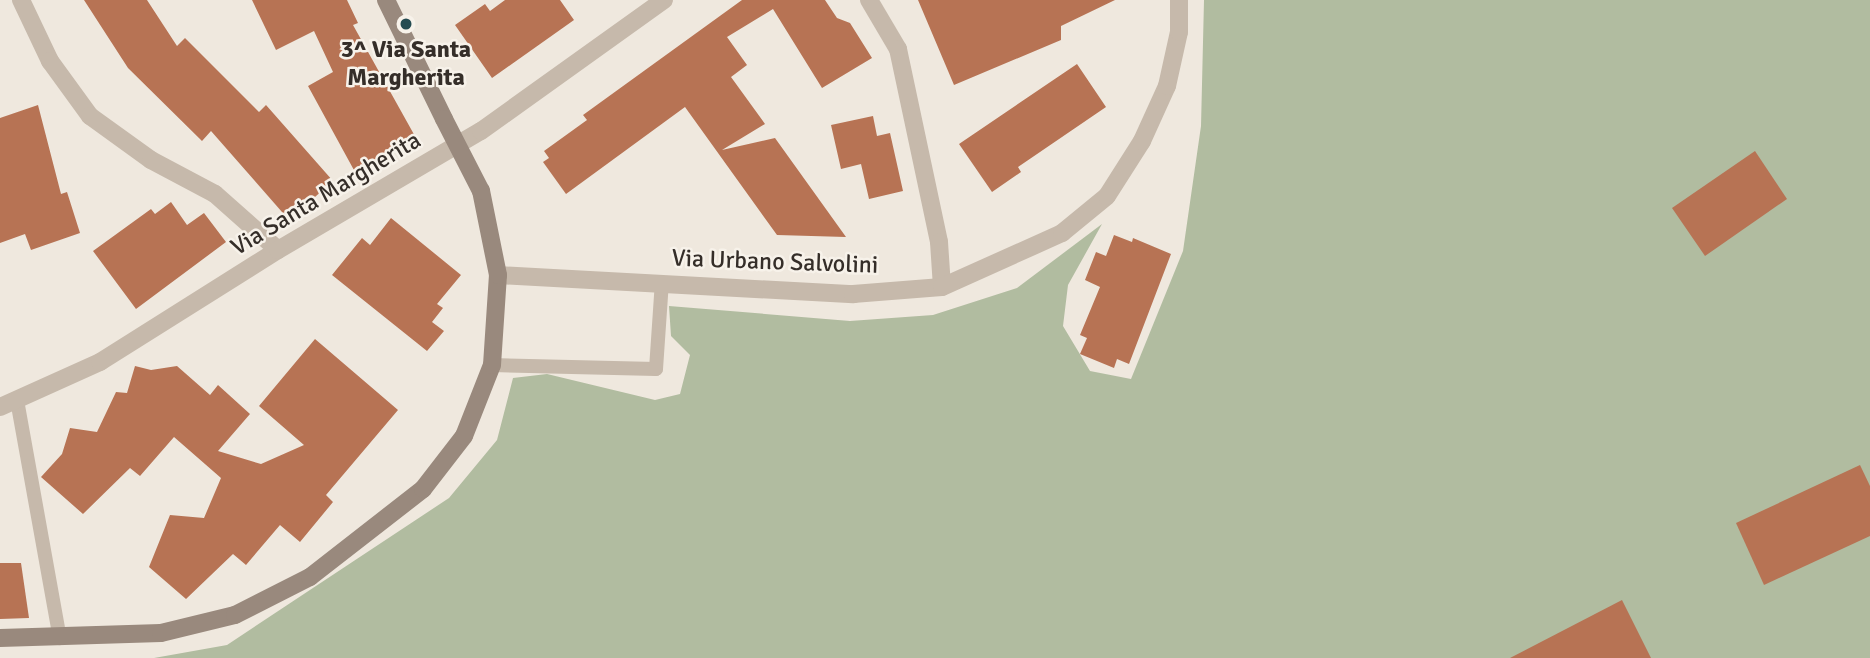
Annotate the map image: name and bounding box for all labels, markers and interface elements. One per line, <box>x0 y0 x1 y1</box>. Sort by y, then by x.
marker: 3^ Via Santa Margherita <box>398 16 414 32</box>
place label: 3^ Via Santa Margherita <box>341 36 471 92</box>
street label: Via Santa Margherita <box>226 126 426 262</box>
street label: Via Urbano Salvolini <box>671 244 879 280</box>

